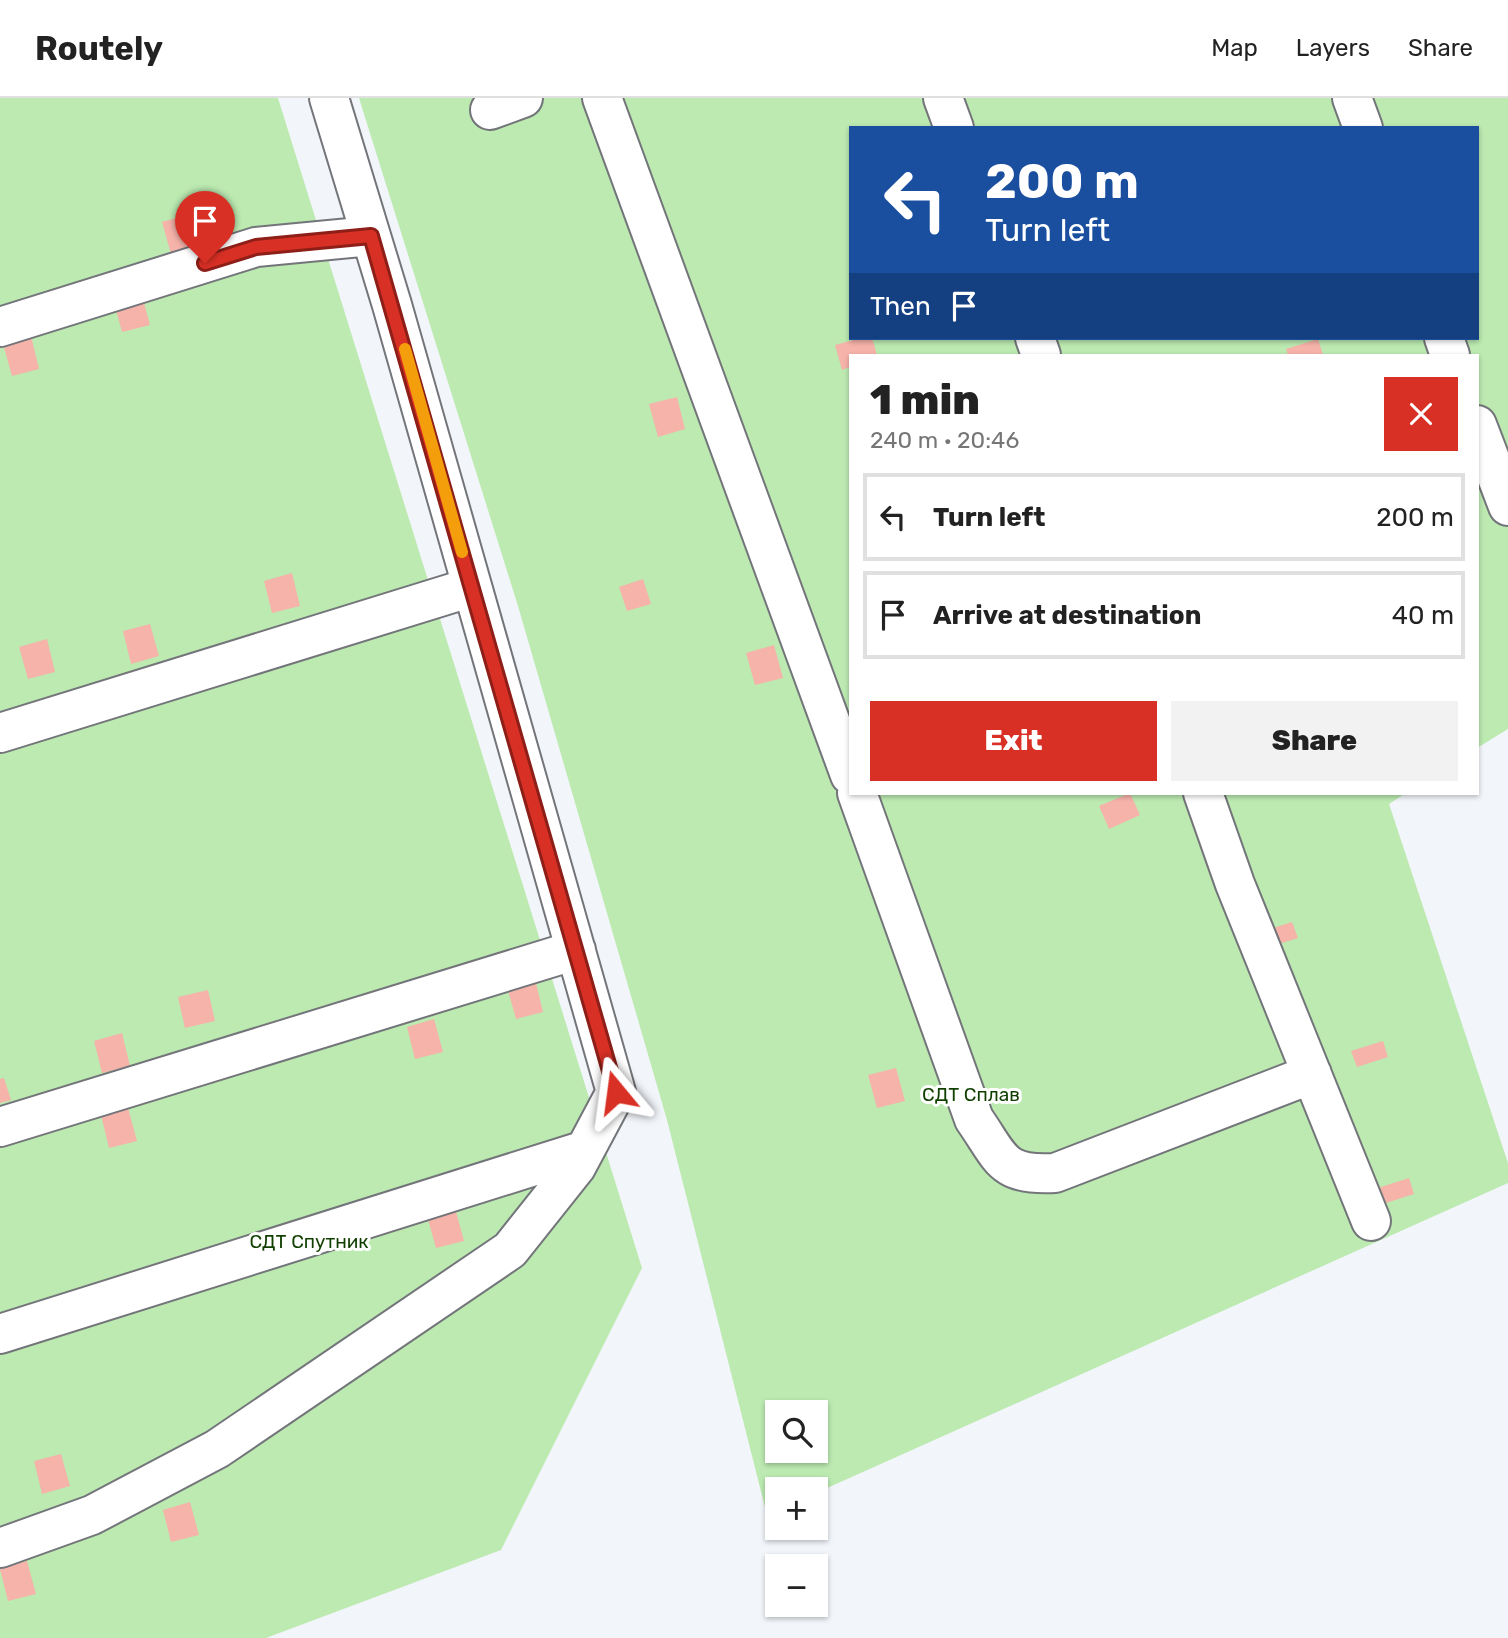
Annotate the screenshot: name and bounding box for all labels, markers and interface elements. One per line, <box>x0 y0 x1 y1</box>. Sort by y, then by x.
text: Routely <box>35 29 163 68</box>
text: Map <box>1211 34 1258 62</box>
text: Layers <box>1296 34 1370 62</box>
text: Share <box>1408 34 1473 62</box>
text: 200 m <box>985 152 1139 210</box>
icon: left <box>870 154 961 245</box>
pin <box>175 191 235 263</box>
icon: arrive <box>186 202 224 240</box>
text: Turn left <box>985 211 1110 249</box>
icon: arrive <box>945 287 983 325</box>
text: Then <box>870 291 931 322</box>
text: 1 min <box>870 375 980 425</box>
button: close <box>1384 377 1458 451</box>
text: 240 m · 20:46 <box>870 426 1019 454</box>
icon: left <box>874 498 912 536</box>
text: Turn left <box>933 502 1045 533</box>
text: 200 m <box>1376 502 1454 533</box>
icon: arrive <box>874 596 912 634</box>
text: Arrive at destination <box>933 600 1201 631</box>
text: 40 m <box>1392 600 1454 631</box>
button: Exit <box>870 701 1157 781</box>
button: Share <box>1171 701 1458 781</box>
position arrow <box>579 1055 653 1129</box>
park label: СДТ Сплав <box>922 1083 1020 1106</box>
park label: СДТ Спутник <box>249 1230 369 1253</box>
map controls <box>765 1400 828 1617</box>
button: search <box>765 1400 828 1463</box>
button: + <box>765 1477 828 1540</box>
button: − <box>765 1554 828 1617</box>

